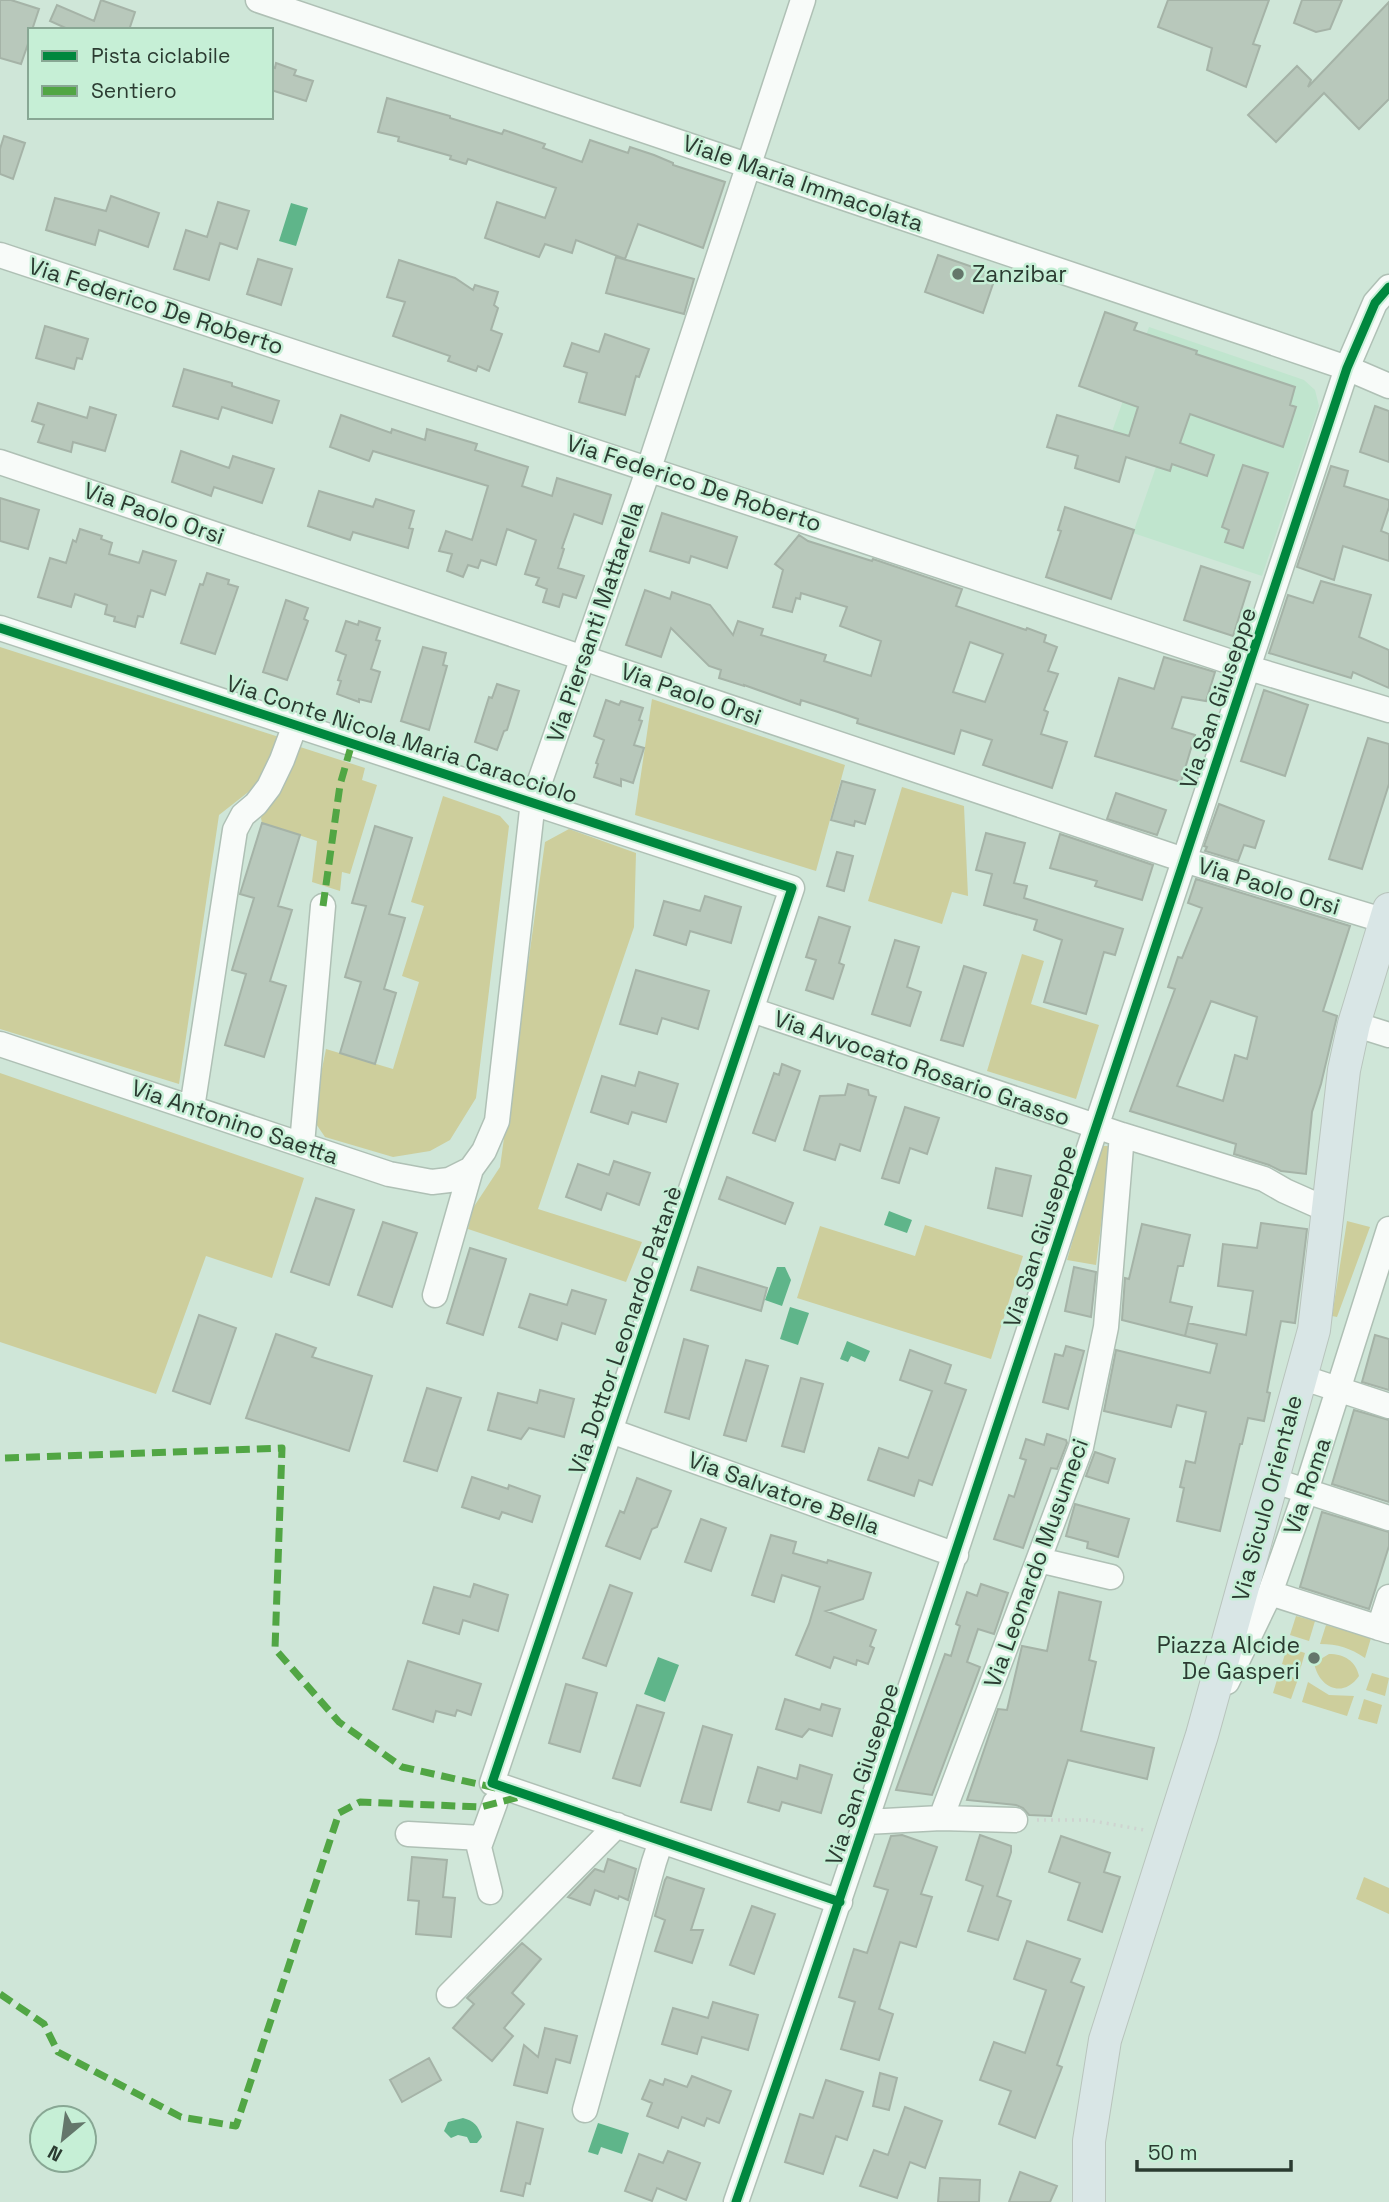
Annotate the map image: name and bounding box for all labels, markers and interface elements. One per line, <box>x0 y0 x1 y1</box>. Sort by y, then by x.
legend <box>28 28 273 119</box>
text: Pista ciclabile <box>91 42 230 69</box>
text: Sentiero <box>91 77 177 104</box>
street label: Viale Maria Immacolata <box>679 128 927 238</box>
street label: Via Federico De Roberto <box>25 251 287 361</box>
place label: Zanzibar <box>972 259 1067 289</box>
marker: Zanzibar <box>950 266 966 282</box>
street label: Via Federico De Roberto <box>563 428 825 538</box>
street label: Via Paolo Orsi <box>80 475 228 551</box>
street label: Via Piersanti Mattarella <box>540 498 650 746</box>
street label: Via San Giuseppe <box>1173 603 1263 793</box>
street label: Via Paolo Orsi <box>617 656 765 732</box>
street label: Via Conte Nicola Maria Caracciolo <box>222 668 582 810</box>
street label: Via Paolo Orsi <box>1194 850 1344 922</box>
street label: Via Avvocato Rosario Grasso <box>770 1003 1074 1133</box>
street label: Via Antonino Saetta <box>127 1072 343 1172</box>
street label: Via San Giuseppe <box>996 1141 1084 1331</box>
street label: Via Dottor Leonardo Patanè <box>561 1182 689 1478</box>
street label: Via Siculo Orientale <box>1225 1392 1309 1604</box>
street label: Via Roma <box>1276 1433 1338 1539</box>
street label: Via Leonardo Musumeci <box>977 1434 1095 1692</box>
street label: Via Salvatore Bella <box>684 1444 884 1542</box>
place label: Piazza Alcide De Gasperi <box>1157 1630 1300 1686</box>
marker: Piazza Alcide De Gasperi <box>1306 1650 1322 1666</box>
street label: Via San Giuseppe <box>818 1679 906 1869</box>
north arrow <box>28 2104 98 2174</box>
scale bar <box>1137 2128 1291 2172</box>
text: N <box>43 2139 67 2167</box>
text: 50 m <box>1148 2139 1198 2166</box>

